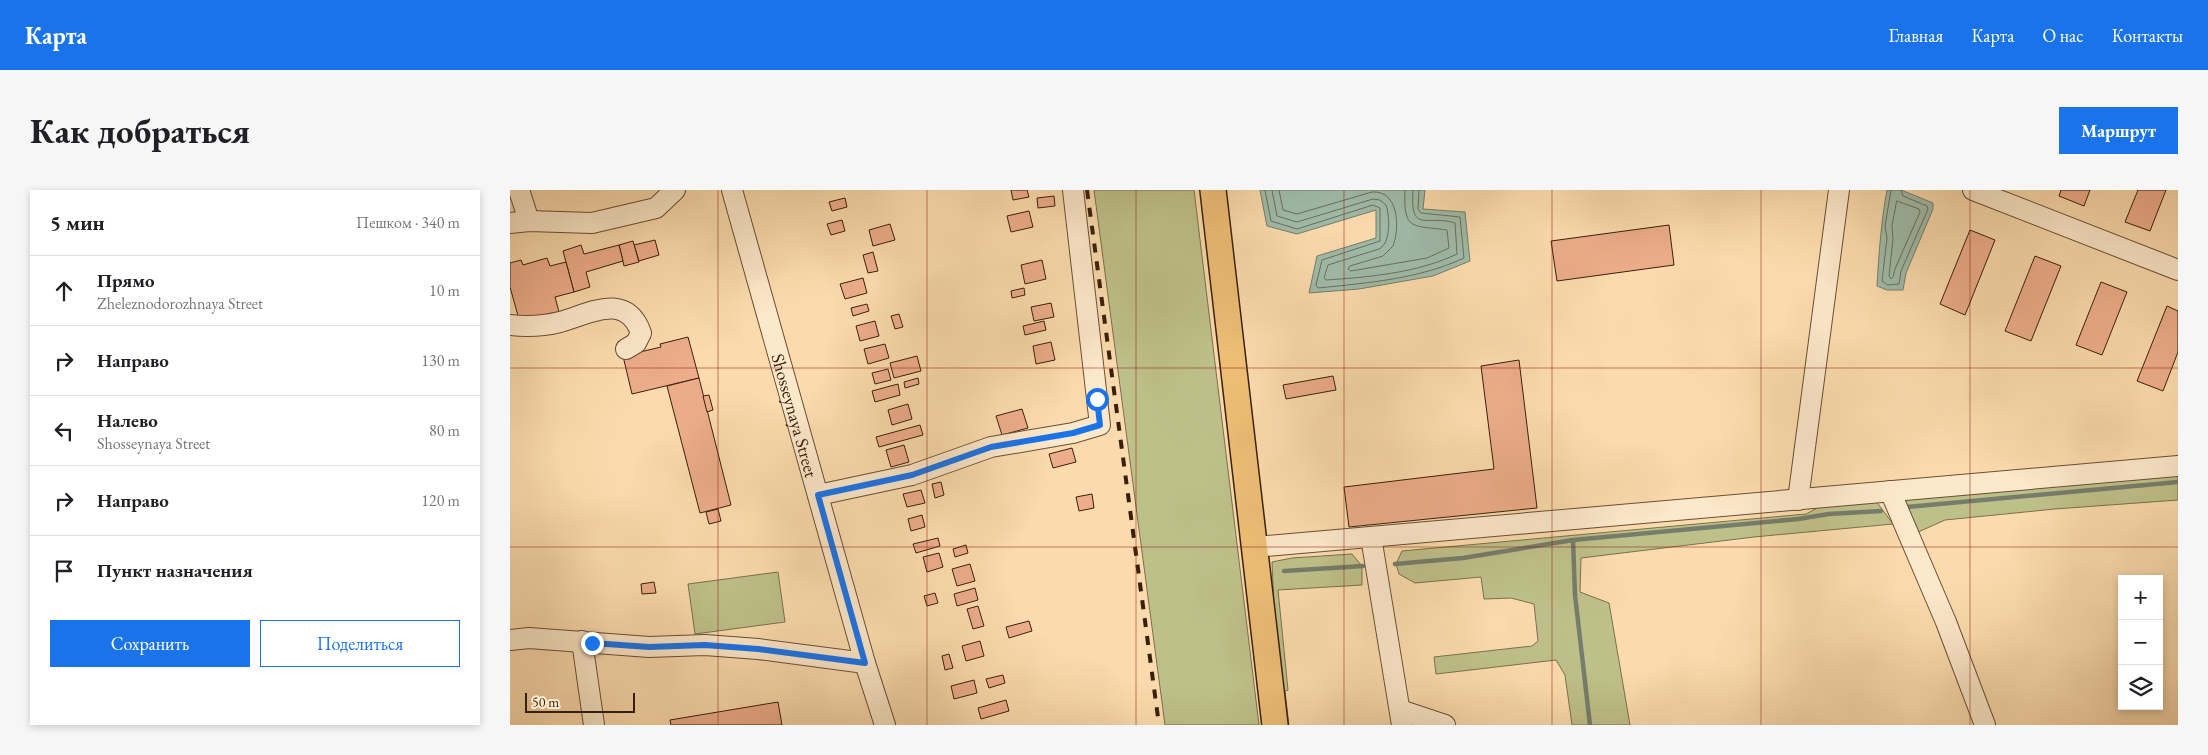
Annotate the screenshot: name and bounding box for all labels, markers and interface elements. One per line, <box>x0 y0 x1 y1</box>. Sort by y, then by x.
text: Карта <box>25 20 87 51</box>
text: Главная <box>1889 24 1943 47</box>
text: Карта <box>1971 24 2014 47</box>
text: О нас <box>2042 24 2084 47</box>
text: Контакты <box>2112 24 2183 47</box>
button: Маршрут <box>2059 107 2178 154</box>
text: Как добраться <box>30 108 250 153</box>
text: 5 мин <box>50 209 105 236</box>
text: Пешком · 340 m <box>356 212 460 233</box>
text: Прямо <box>97 268 155 293</box>
icon: ahead <box>50 277 78 305</box>
text: 10 m <box>429 280 460 301</box>
text: Zheleznodorozhnaya Street <box>97 293 263 314</box>
icon: right <box>50 347 78 375</box>
text: Направо <box>97 348 169 373</box>
text: 130 m <box>421 350 460 371</box>
street label: Shosseynaya Street <box>767 351 824 480</box>
route start <box>1086 388 1109 411</box>
text: Налево <box>97 408 158 433</box>
icon: left <box>50 417 78 445</box>
text: 80 m <box>429 420 460 441</box>
text: Shosseynaya Street <box>97 433 210 454</box>
icon: right <box>50 487 78 515</box>
text: Направо <box>97 488 169 513</box>
text: 120 m <box>421 490 460 511</box>
icon: arrive <box>50 557 78 585</box>
text: Пункт назначения <box>97 558 253 583</box>
map controls <box>2118 575 2163 710</box>
button: + <box>2118 575 2163 620</box>
button: Сохранить <box>50 620 250 667</box>
button: Поделиться <box>260 620 460 667</box>
button: − <box>2118 620 2163 665</box>
route end <box>581 632 604 655</box>
button: layers <box>2118 665 2163 710</box>
scale bar <box>525 690 635 713</box>
text: 50 m <box>532 693 559 711</box>

